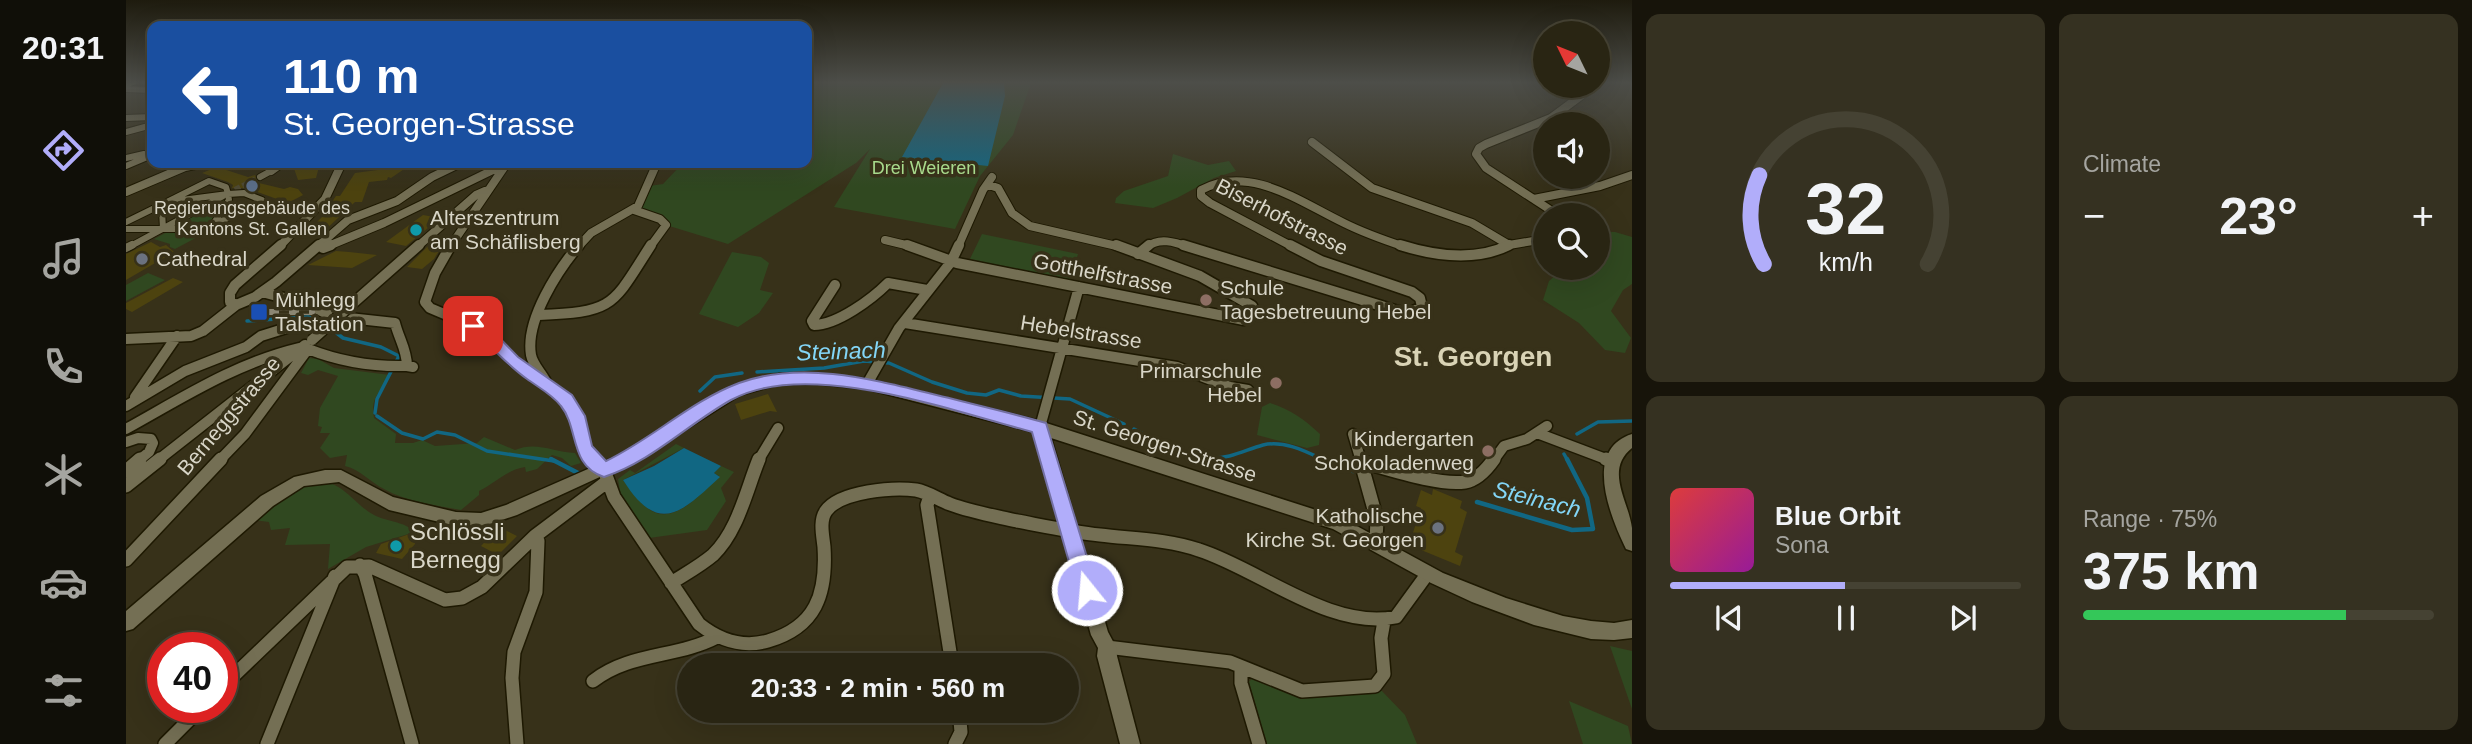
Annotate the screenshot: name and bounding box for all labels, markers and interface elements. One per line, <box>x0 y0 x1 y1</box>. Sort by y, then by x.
north arrow <box>1533 21 1610 98</box>
map controls <box>1533 21 1610 280</box>
text: 20:31 <box>22 30 104 66</box>
icon: left <box>168 49 259 140</box>
text: 110 m <box>283 49 419 103</box>
text: St. Georgen-Strasse <box>283 106 575 142</box>
button: sound <box>1533 112 1610 189</box>
icon: directions <box>39 126 88 175</box>
text: Climate <box>2083 151 2161 177</box>
park label: Drei Weieren <box>872 158 976 178</box>
text: 32 <box>1805 168 1886 249</box>
street label: Biserhofstrasse <box>1213 173 1352 260</box>
marker: Regierungsgebäude des Kantons St. Gallen <box>244 178 260 194</box>
text: 23° <box>2219 187 2298 245</box>
text: − <box>2083 195 2105 237</box>
text: + <box>2412 195 2434 237</box>
place label: Regierungsgebäude des Kantons St. Gallen <box>154 198 350 239</box>
button: search <box>1533 203 1610 280</box>
place label: Alterszentrum am Schäflisberg <box>430 206 581 253</box>
marker: Alterszentrum am Schäflisberg <box>408 222 424 238</box>
icon: music <box>39 234 88 283</box>
place label: Cathedral <box>156 247 247 270</box>
text: km/h <box>1818 248 1873 276</box>
street label: Gotthelfstrasse <box>1032 249 1175 298</box>
marker: Cathedral <box>134 251 150 267</box>
place label: Schule Tagesbetreuung Hebel <box>1220 276 1431 323</box>
place label: Mühlegg Talstation <box>275 288 364 335</box>
marker: Schule Tagesbetreuung Hebel <box>1198 292 1214 308</box>
pin <box>443 296 503 356</box>
marker: Mühlegg Talstation <box>249 302 269 322</box>
icon: arrive <box>454 307 492 345</box>
street label: Hebelstrasse <box>1019 311 1143 352</box>
water label: Steinach <box>796 336 886 366</box>
district label: St. Georgen <box>1394 341 1552 372</box>
icon: phone <box>39 342 88 391</box>
street label: Berneggstrasse <box>173 352 285 479</box>
place label: Primarschule Hebel <box>1139 359 1262 406</box>
marker: Primarschule Hebel <box>1268 375 1284 391</box>
street label: St. Georgen-Strasse <box>1071 405 1260 486</box>
place label: Kindergarten Schokoladenweg <box>1314 427 1474 474</box>
marker: Kindergarten Schokoladenweg <box>1480 443 1496 459</box>
icon: climate <box>39 450 88 499</box>
water label: Steinach <box>1490 476 1584 522</box>
text: Blue Orbit <box>1775 501 1901 531</box>
place label: Katholische Kirche St. Georgen <box>1245 504 1424 551</box>
text: Range · 75% <box>2083 506 2217 532</box>
place label: Schlössli Bernegg <box>410 518 505 573</box>
marker: Katholische Kirche St. Georgen <box>1430 520 1446 536</box>
text: Sona <box>1775 532 1829 558</box>
marker: Schlössli Bernegg <box>388 538 404 554</box>
text: 375 km <box>2083 542 2259 600</box>
position arrow <box>1050 553 1124 627</box>
icon: car <box>39 558 88 607</box>
icon: previous <box>1710 599 1748 637</box>
icon: pause <box>1827 599 1865 637</box>
icon: next <box>1944 599 1982 637</box>
speed limit sign: 40 <box>147 632 238 723</box>
icon: filters <box>39 666 88 715</box>
text: 20:33 · 2 min · 560 m <box>751 673 1005 703</box>

